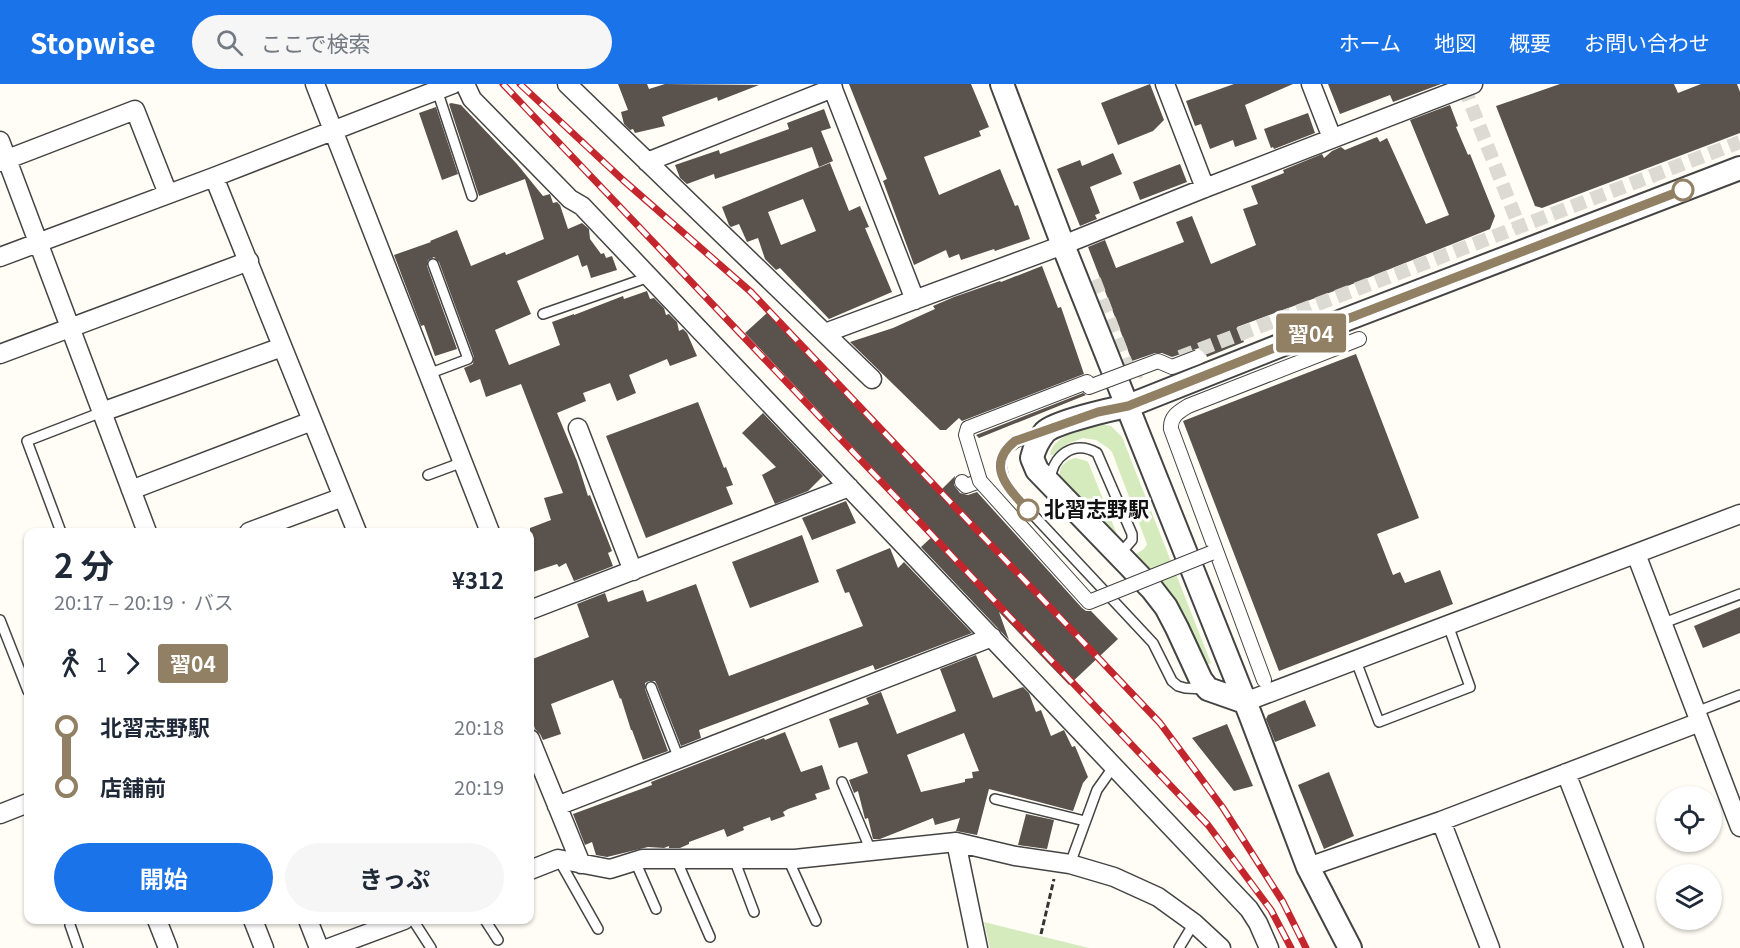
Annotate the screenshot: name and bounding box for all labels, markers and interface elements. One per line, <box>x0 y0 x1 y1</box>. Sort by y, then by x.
search box <box>192 15 612 69</box>
text: Stopwise <box>30 22 156 62</box>
icon: search <box>213 26 246 59</box>
text: ここで検索 <box>261 26 371 58</box>
text: ホーム <box>1339 27 1401 57</box>
text: 地図 <box>1434 27 1476 57</box>
text: 概要 <box>1509 27 1551 57</box>
text: お問い合わせ <box>1584 27 1710 57</box>
unlabelled marker <box>1672 179 1694 201</box>
line badge: 習04 <box>1276 314 1346 352</box>
text: 習04 <box>1288 318 1334 348</box>
place label: 北習志野駅 <box>1044 493 1149 523</box>
marker: 北習志野駅 <box>1017 499 1039 521</box>
text: 2 分 <box>54 540 114 588</box>
text: ¥312 <box>452 563 504 595</box>
text: 20:17 – 20:19 · バス <box>54 587 234 616</box>
icon: walk <box>54 647 87 680</box>
icon: forward <box>116 647 149 680</box>
text: 習04 <box>170 648 216 678</box>
text: 1 <box>96 649 107 678</box>
text: 北習志野駅 <box>100 710 210 742</box>
text: 20:18 <box>454 712 504 741</box>
text: 店舗前 <box>100 770 166 802</box>
text: 20:19 <box>454 772 504 801</box>
map controls <box>1656 786 1722 930</box>
button: locate <box>1656 786 1722 852</box>
button: 開始 <box>54 843 273 912</box>
button: きっぷ <box>285 843 504 912</box>
button: layers <box>1656 864 1722 930</box>

